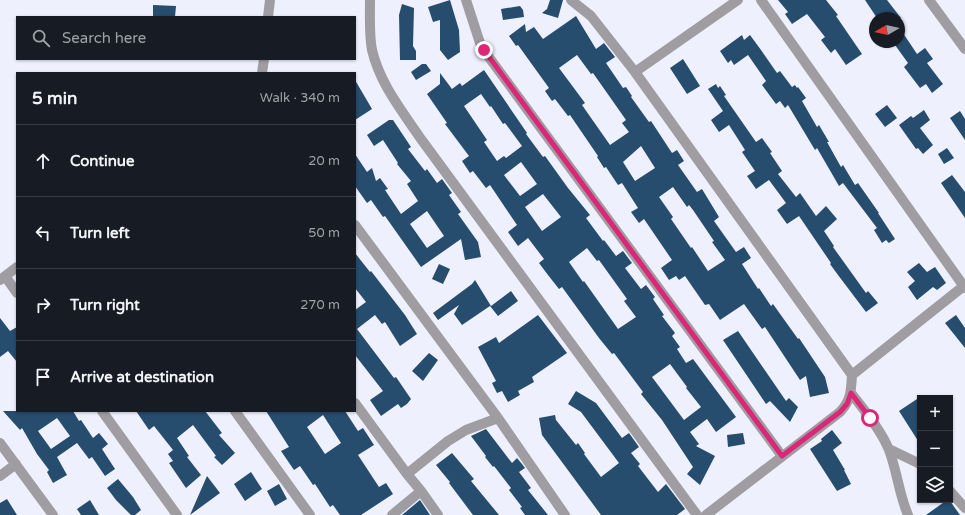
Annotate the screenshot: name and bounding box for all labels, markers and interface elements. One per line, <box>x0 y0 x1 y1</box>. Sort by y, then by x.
north arrow <box>869 12 905 48</box>
search box <box>16 16 356 60</box>
icon: search <box>30 27 52 49</box>
text: Search here <box>62 29 146 47</box>
route end <box>475 41 493 59</box>
text: 5 min <box>32 88 77 109</box>
text: Walk · 340 m <box>260 90 340 106</box>
icon: ahead <box>32 150 54 172</box>
text: Continue <box>70 152 134 170</box>
text: 20 m <box>308 153 340 169</box>
icon: left <box>32 222 54 244</box>
text: Turn left <box>70 224 130 242</box>
text: 50 m <box>308 225 340 241</box>
icon: right <box>32 294 54 316</box>
text: Turn right <box>70 296 140 314</box>
text: 270 m <box>300 297 340 313</box>
icon: arrive <box>32 366 54 388</box>
text: Arrive at destination <box>70 368 214 386</box>
map controls <box>917 395 953 503</box>
button: + <box>917 395 953 431</box>
route start <box>861 409 879 427</box>
button: − <box>917 431 953 467</box>
button: layers <box>917 467 953 503</box>

